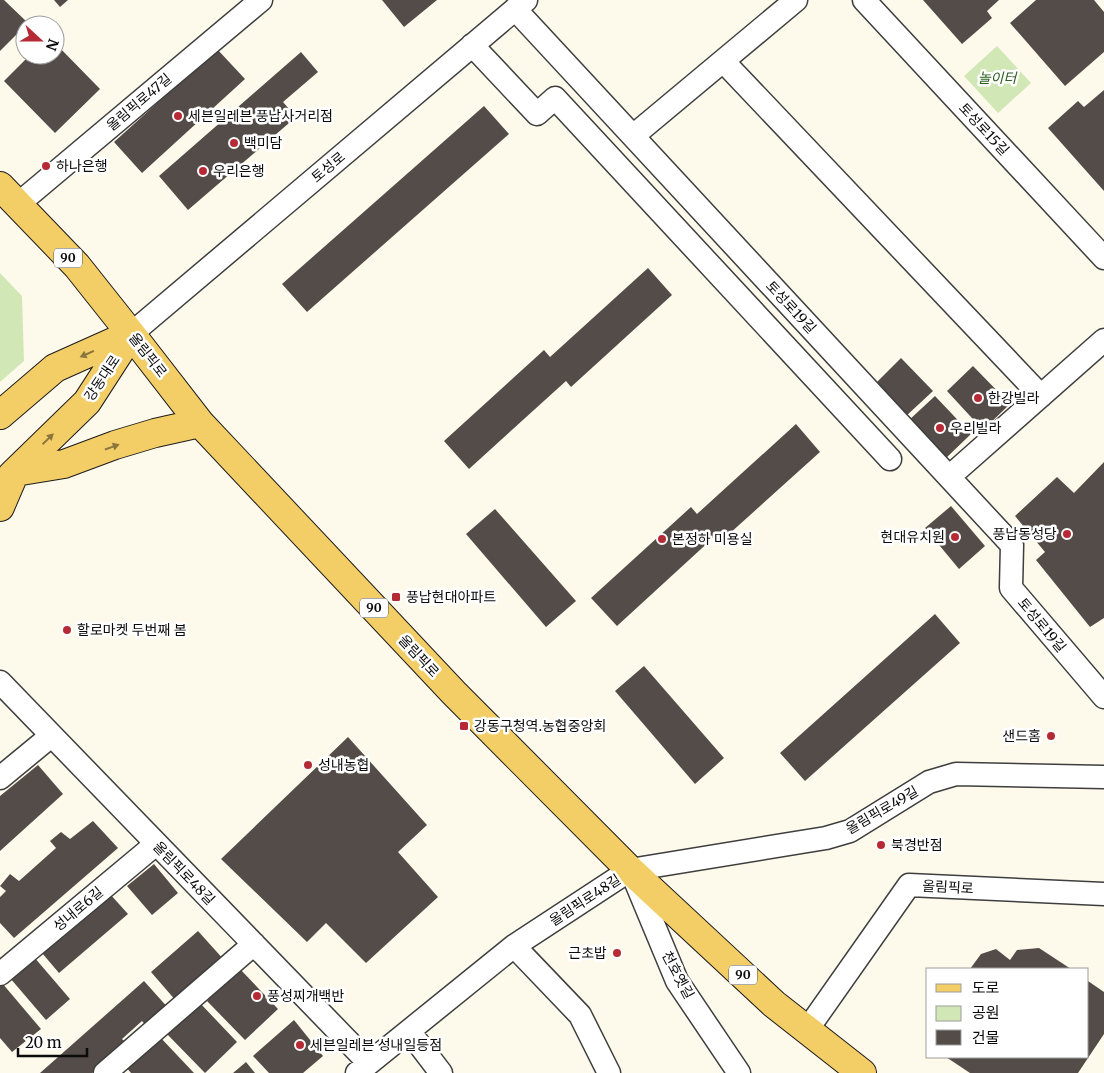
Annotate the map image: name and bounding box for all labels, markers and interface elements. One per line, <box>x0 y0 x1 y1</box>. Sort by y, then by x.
north arrow <box>15 15 65 65</box>
text: N <box>42 36 63 53</box>
park label: 놀이터 <box>978 69 1018 87</box>
street label: 올림픽로47길 <box>103 70 175 134</box>
street label: 토성로15길 <box>955 99 1013 159</box>
place label: 세븐일레븐 풍납사거리점 <box>188 107 333 125</box>
marker: 세븐일레븐 풍납사거리점 <box>172 110 184 122</box>
place label: 백미담 <box>244 134 283 152</box>
marker: 백미담 <box>228 137 240 149</box>
street label: 토성로 <box>307 148 349 186</box>
place label: 하나은행 <box>56 157 108 175</box>
marker: 하나은행 <box>40 160 52 172</box>
place label: 우리은행 <box>213 162 265 180</box>
marker: 우리은행 <box>197 165 209 177</box>
road number: 90 <box>54 248 82 268</box>
street label: 토성로19길 <box>762 277 820 337</box>
street label: 올림픽로 <box>125 329 171 381</box>
one-way arrow <box>80 350 94 358</box>
street label: 강동대로 <box>80 352 124 404</box>
place label: 한강빌라 <box>988 389 1040 407</box>
marker: 한강빌라 <box>972 392 984 404</box>
place label: 우리빌라 <box>950 419 1002 437</box>
marker: 우리빌라 <box>934 422 946 434</box>
one-way arrow <box>42 433 54 445</box>
one-way arrow <box>105 442 120 450</box>
place label: 풍납동성당 <box>993 525 1057 543</box>
place label: 현대유치원 <box>881 528 945 546</box>
marker: 풍납동성당 <box>1061 528 1073 540</box>
place label: 본정하 미용실 <box>672 530 753 548</box>
marker: 현대유치원 <box>949 531 961 543</box>
marker: 본정하 미용실 <box>656 533 668 545</box>
place label: 풍납현대아파트 <box>406 588 496 606</box>
marker: 풍납현대아파트 <box>390 591 402 603</box>
street label: 토성로19길 <box>1014 594 1070 656</box>
road number: 90 <box>360 598 388 618</box>
place label: 할로마켓 두번째 봄 <box>77 621 187 639</box>
marker: 할로마켓 두번째 봄 <box>61 624 73 636</box>
street label: 올림픽로 <box>395 631 443 681</box>
place label: 강동구청역.농협중앙회 <box>474 717 606 735</box>
marker: 강동구청역.농협중앙회 <box>458 720 470 732</box>
place label: 샌드홈 <box>1002 727 1041 745</box>
marker: 샌드홈 <box>1045 730 1057 742</box>
place label: 성내농협 <box>318 756 370 774</box>
marker: 성내농협 <box>302 759 314 771</box>
street label: 올림픽로49길 <box>843 782 921 838</box>
place label: 북경반점 <box>891 836 943 854</box>
street label: 올림픽로48길 <box>149 837 219 909</box>
marker: 북경반점 <box>875 839 887 851</box>
street label: 올림픽로48길 <box>546 870 624 930</box>
street label: 올림픽로 <box>922 877 974 897</box>
street label: 성내로6길 <box>49 883 107 935</box>
place label: 근초밥 <box>568 944 607 962</box>
marker: 근초밥 <box>611 947 623 959</box>
street label: 천호옛길 <box>658 948 698 1002</box>
road number: 90 <box>729 966 757 984</box>
legend <box>926 968 1089 1058</box>
text: 도로 <box>972 978 1000 997</box>
place label: 풍성찌개백반 <box>267 987 344 1005</box>
marker: 풍성찌개백반 <box>251 990 263 1002</box>
text: 공원 <box>972 1003 1000 1022</box>
scale bar <box>18 1026 86 1058</box>
text: 건물 <box>972 1028 1000 1047</box>
text: 20 m <box>25 1033 62 1052</box>
place label: 세븐일레븐 성내일등점 <box>310 1036 442 1054</box>
marker: 세븐일레븐 성내일등점 <box>294 1039 306 1051</box>

